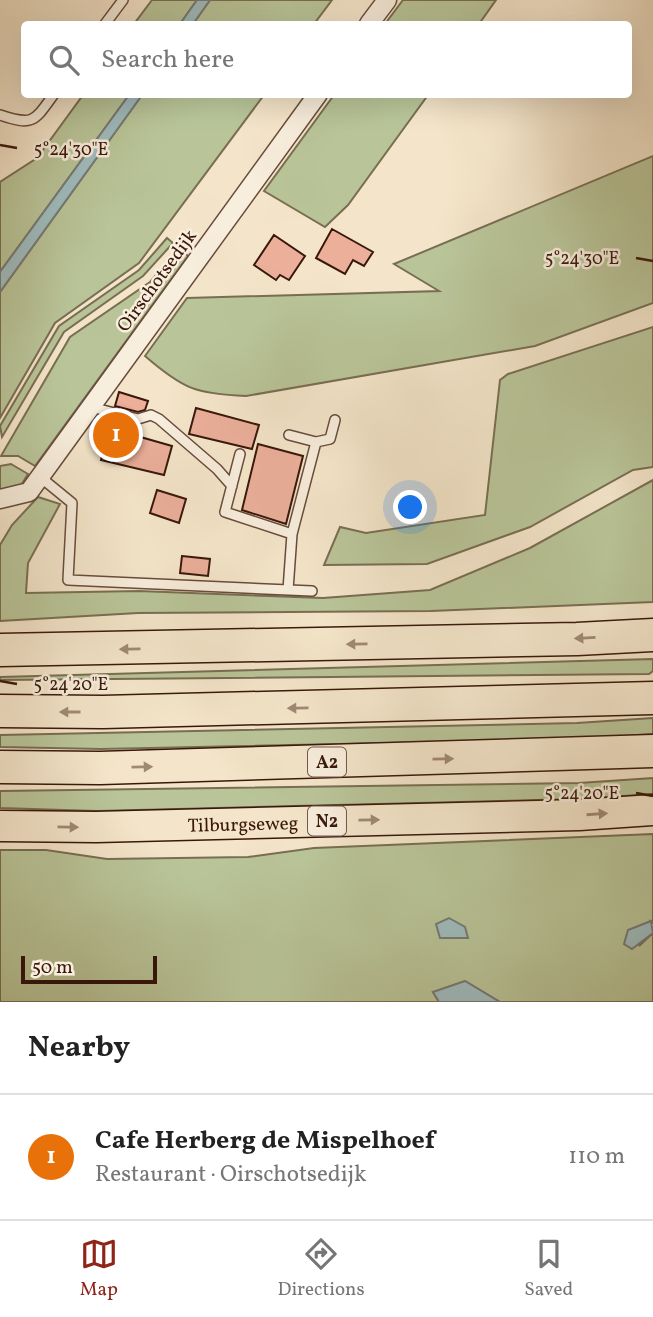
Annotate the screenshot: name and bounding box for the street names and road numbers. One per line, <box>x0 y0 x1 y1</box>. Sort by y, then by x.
street label: Oirschotsedijk <box>112 225 204 338</box>
road number: A2 <box>308 748 346 776</box>
road number: N2 <box>308 806 346 836</box>
street label: Tilburgseweg <box>187 811 299 840</box>

